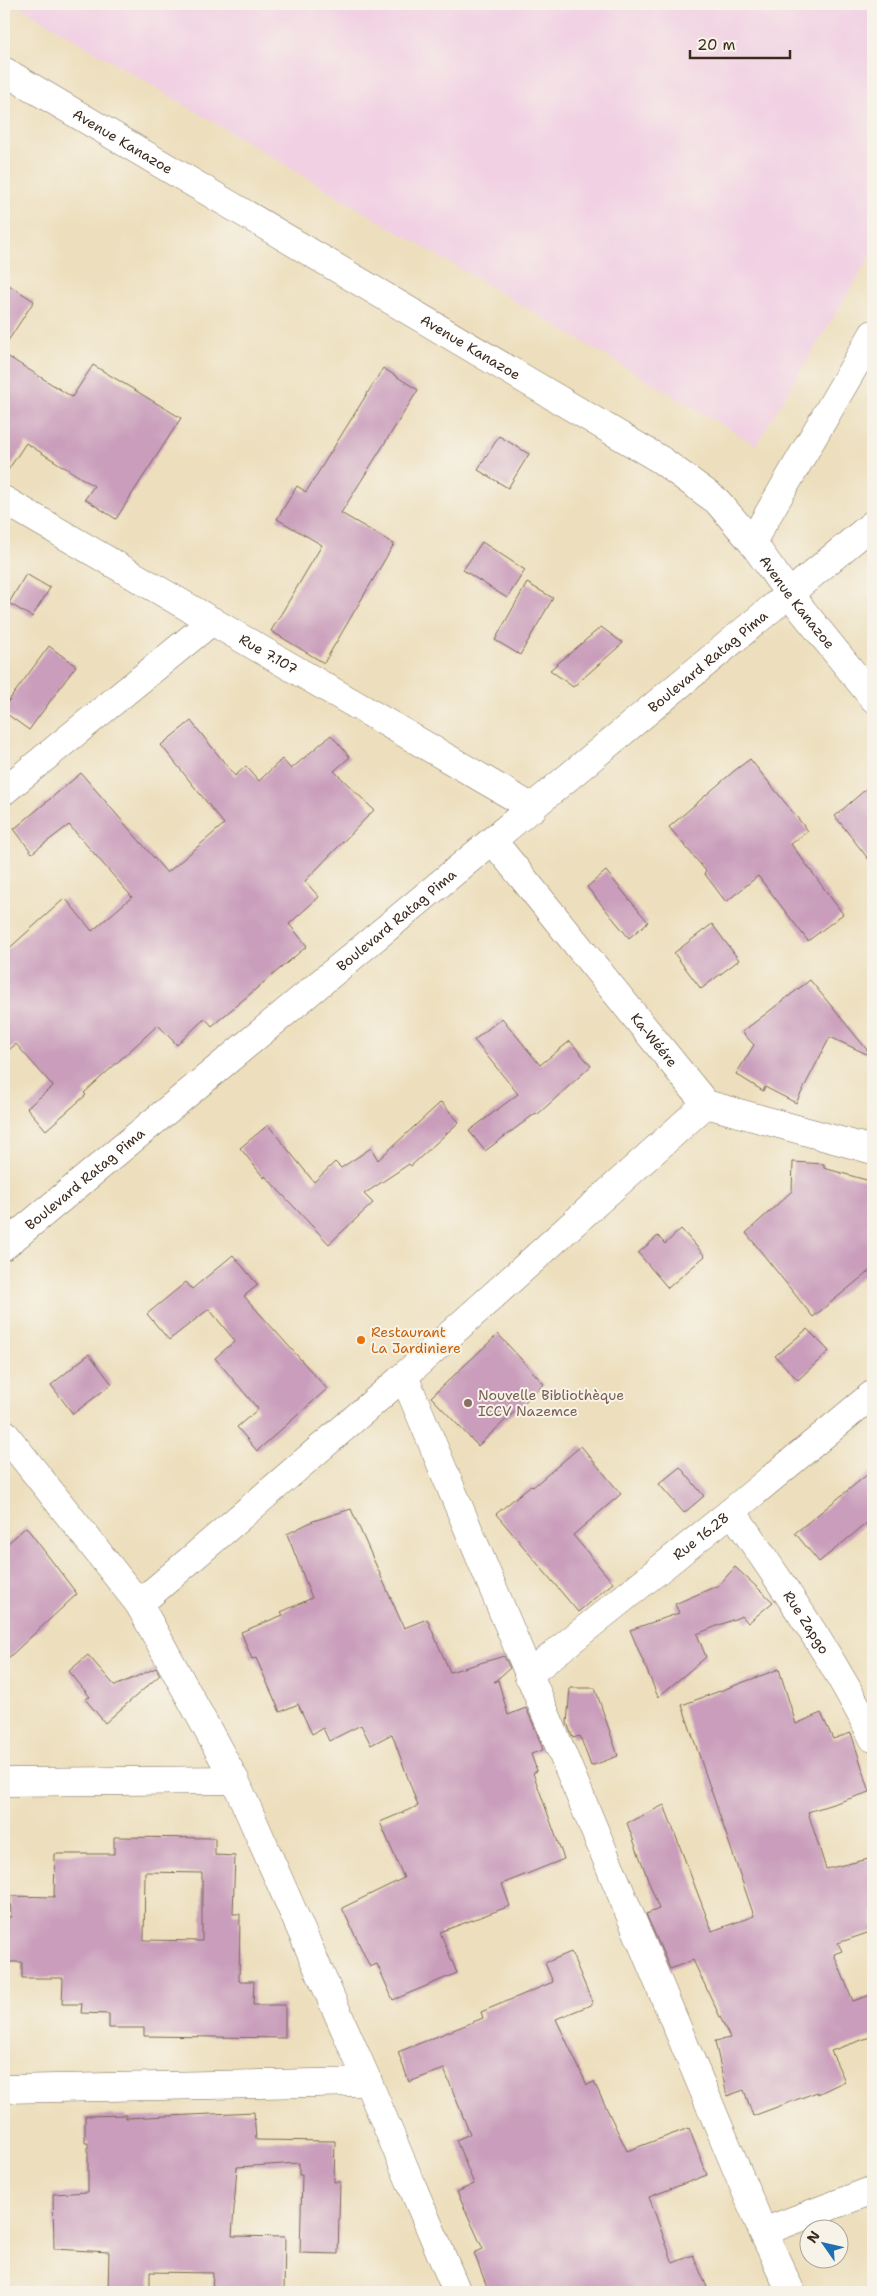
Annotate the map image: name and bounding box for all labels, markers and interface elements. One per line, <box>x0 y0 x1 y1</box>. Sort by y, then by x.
scale bar <box>690 28 790 60</box>
text: 20 m <box>697 35 736 55</box>
street label: Avenue Kanazoe <box>69 105 176 178</box>
street label: Avenue Kanazoe <box>417 311 524 384</box>
street label: Avenue Kanazoe <box>756 552 839 653</box>
street label: Boulevard Ratag Pima <box>644 606 772 716</box>
street label: Rue 7.107 <box>236 630 301 678</box>
street label: Boulevard Ratag Pima <box>333 865 460 975</box>
street label: Ka-Wéére <box>627 1009 682 1071</box>
street label: Boulevard Ratag Pima <box>21 1124 149 1234</box>
place label: Restaurant La Jardiniere <box>371 1323 461 1357</box>
marker: Restaurant La Jardiniere <box>355 1334 367 1346</box>
place label: Nouvelle Bibliothèque ICCV Nazemce <box>478 1386 624 1420</box>
marker: Nouvelle Bibliothèque ICCV Nazemce <box>462 1397 474 1409</box>
street label: Rue 16.28 <box>669 1508 733 1564</box>
street label: Rue Zapgo <box>779 1587 833 1657</box>
north arrow <box>800 2218 850 2268</box>
text: N <box>803 2227 824 2246</box>

